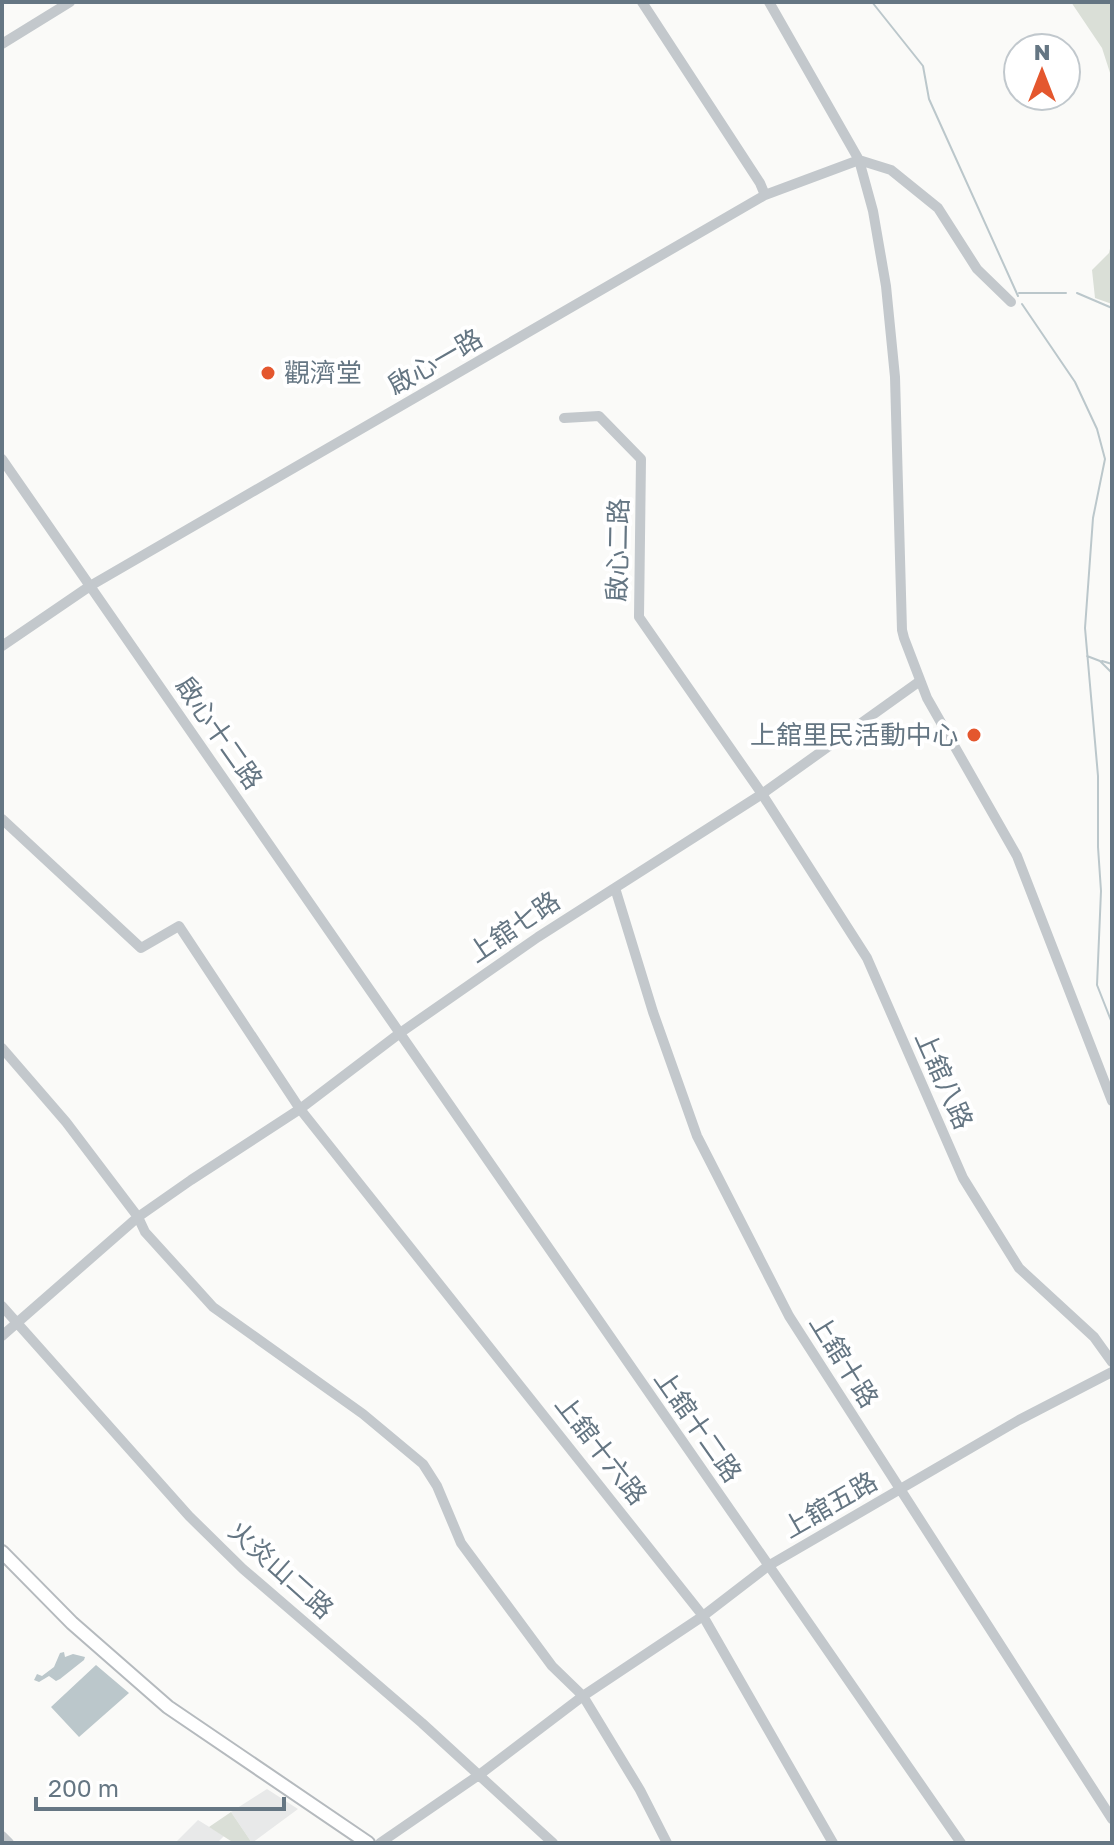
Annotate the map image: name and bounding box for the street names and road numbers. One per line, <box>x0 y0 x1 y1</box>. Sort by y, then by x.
street label: 啟心一路 <box>382 322 488 401</box>
street label: 啟心二路 <box>601 498 634 602</box>
street label: 啟心十二路 <box>169 671 269 795</box>
street label: 上舘七路 <box>462 885 566 969</box>
street label: 上舘八路 <box>909 1026 980 1134</box>
street label: 上舘十路 <box>804 1308 885 1413</box>
street label: 上舘十二路 <box>648 1364 748 1488</box>
street label: 上舘十六路 <box>549 1389 654 1510</box>
street label: 上舘五路 <box>777 1465 883 1544</box>
street label: 火炎山二路 <box>223 1515 340 1625</box>

